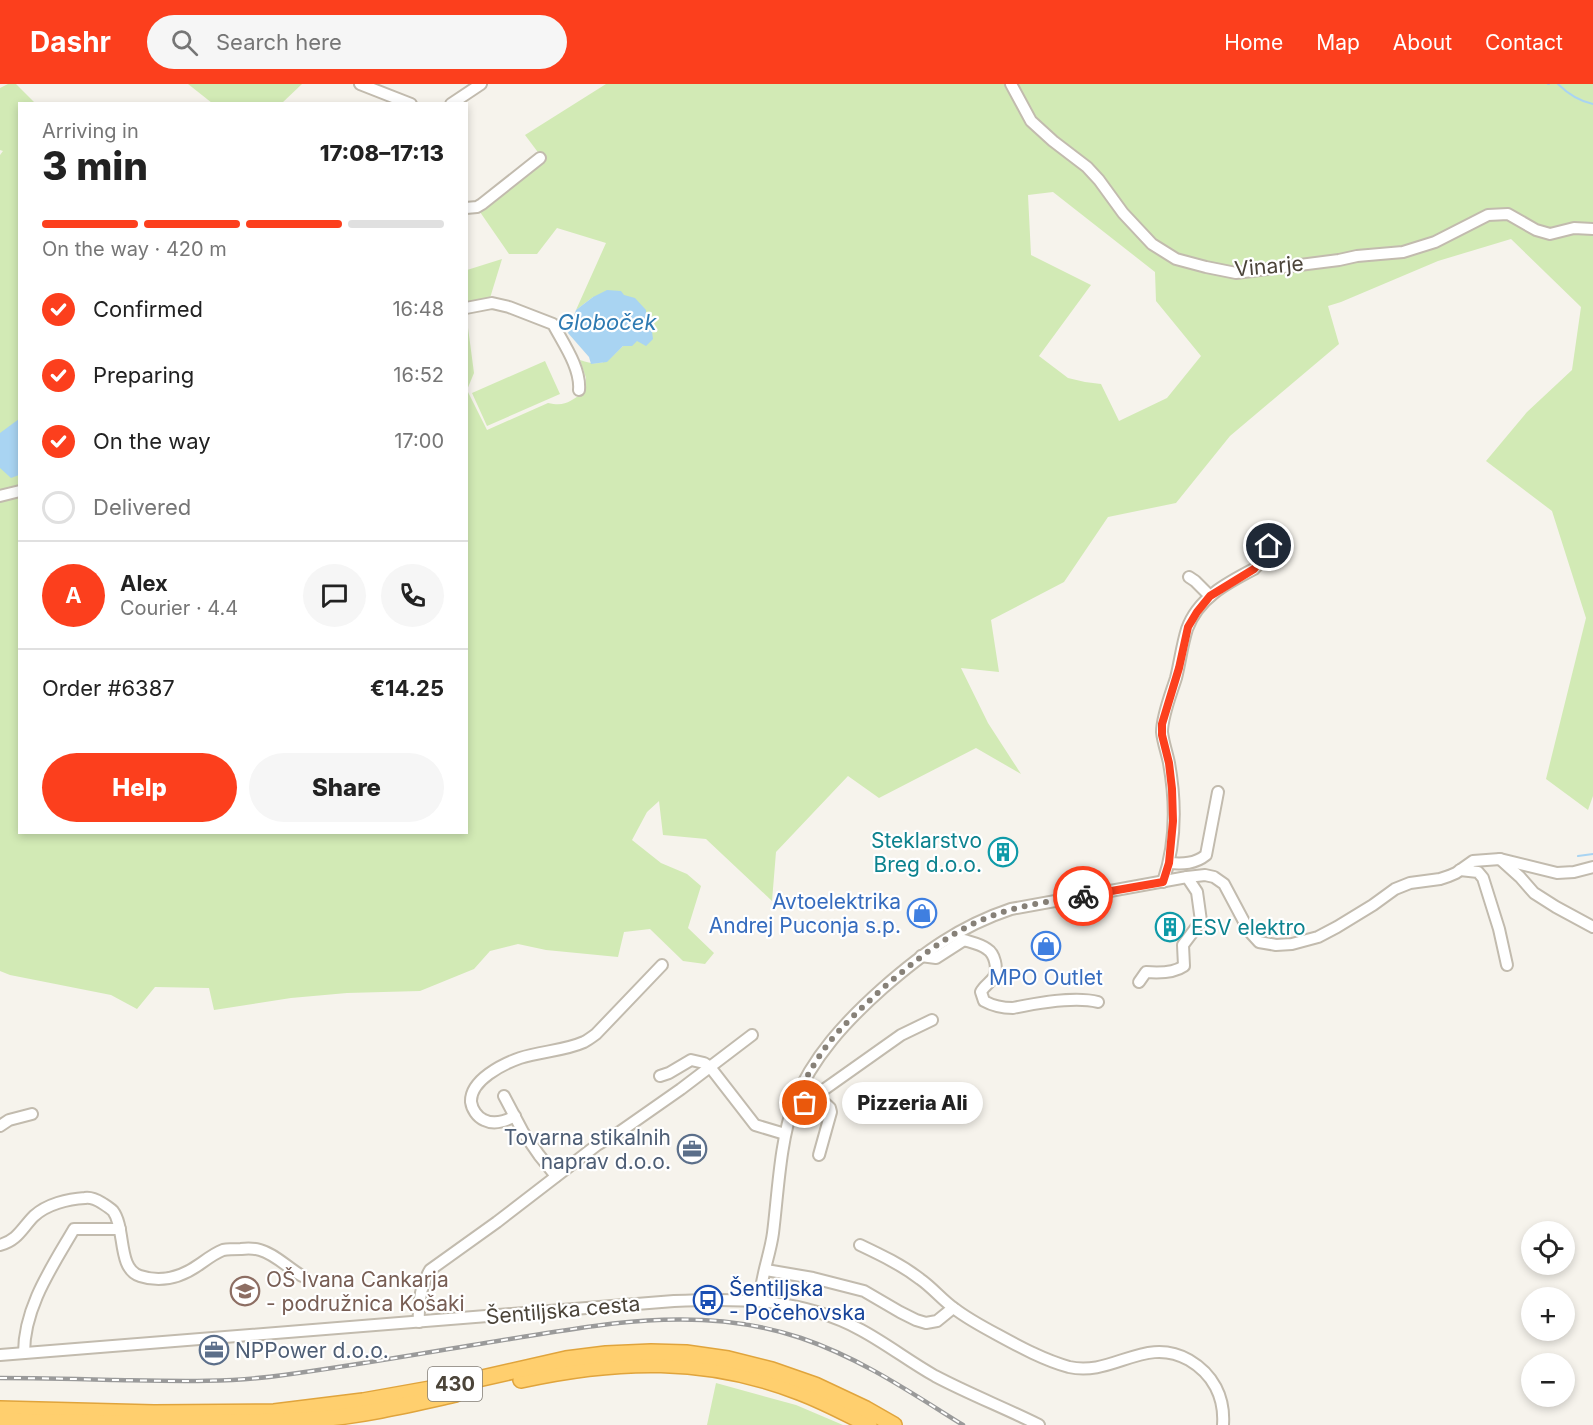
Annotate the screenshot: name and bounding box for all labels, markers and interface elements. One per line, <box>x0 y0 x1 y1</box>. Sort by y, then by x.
search box <box>147 15 567 69</box>
text: Dashr <box>30 25 111 59</box>
icon: search <box>168 26 201 59</box>
text: Search here <box>216 29 342 55</box>
text: Home <box>1224 30 1283 55</box>
text: Map <box>1316 30 1360 55</box>
text: About <box>1393 30 1452 55</box>
text: Contact <box>1485 30 1563 55</box>
text: Arriving in <box>42 119 139 143</box>
text: 17:08–17:13 <box>320 140 444 166</box>
text: 3 min <box>42 142 148 189</box>
text: On the way · 420 m <box>42 237 227 261</box>
street label: Vinarje <box>1233 251 1305 281</box>
icon: check <box>42 293 75 326</box>
text: Confirmed <box>93 296 203 322</box>
text: 16:48 <box>392 297 444 321</box>
water label: Globoček <box>558 309 657 335</box>
icon: check <box>42 359 75 392</box>
text: Preparing <box>93 362 194 388</box>
text: 16:52 <box>393 363 444 387</box>
icon: check <box>42 425 75 458</box>
text: On the way <box>93 428 211 454</box>
text: 17:00 <box>394 429 444 453</box>
text: Delivered <box>93 494 191 520</box>
pin <box>1243 520 1294 571</box>
icon: home <box>1252 529 1285 562</box>
button: chat <box>303 564 366 627</box>
button: phone <box>381 564 444 627</box>
text: Alex <box>120 570 168 596</box>
text: A <box>65 582 82 608</box>
text: Courier · 4.4 <box>120 596 238 620</box>
text: Order #6387 <box>42 675 175 701</box>
text: €14.25 <box>370 675 444 701</box>
button: Help <box>42 753 237 822</box>
button: Share <box>249 753 444 822</box>
place label: Steklarstvo Breg d.o.o. <box>871 828 982 877</box>
building icon: Steklarstvo Breg d.o.o. <box>987 836 1019 868</box>
courier <box>1053 866 1113 926</box>
icon: bike <box>1067 880 1100 913</box>
place label: Avtoelektrika Andrej Puconja s.p. <box>709 889 901 938</box>
shop icon: Avtoelektrika Andrej Puconja s.p. <box>906 897 938 929</box>
building icon: ESV elektro <box>1154 911 1186 943</box>
place label: ESV elektro <box>1191 915 1306 940</box>
shop icon: MPO Outlet <box>1030 930 1062 962</box>
place label: MPO Outlet <box>989 965 1103 990</box>
pin <box>779 1077 830 1128</box>
callout: Pizzeria Ali <box>841 1082 982 1124</box>
icon: bag <box>788 1086 821 1119</box>
text: Pizzeria Ali <box>857 1091 968 1115</box>
place label: Tovarna stikalnih naprav d.o.o. <box>504 1125 671 1174</box>
office icon: Tovarna stikalnih naprav d.o.o. <box>676 1133 708 1165</box>
map controls <box>1521 1221 1575 1407</box>
button: locate <box>1521 1221 1575 1275</box>
place label: OŠ Ivana Cankarja - podružnica Košaki <box>266 1267 465 1316</box>
school or university icon: OŠ Ivana Cankarja - podružnica Košaki <box>229 1275 261 1307</box>
place label: Šentiljska - Počehovska <box>729 1276 866 1325</box>
bus stop icon: Šentiljska - Počehovska <box>692 1284 724 1316</box>
button: + <box>1521 1287 1575 1341</box>
street label: Šentiljska cesta <box>485 1291 641 1329</box>
office icon: NPPower d.o.o. <box>198 1334 230 1366</box>
place label: NPPower d.o.o. <box>235 1338 389 1363</box>
button: − <box>1521 1353 1575 1407</box>
road number: 430 <box>428 1367 482 1401</box>

